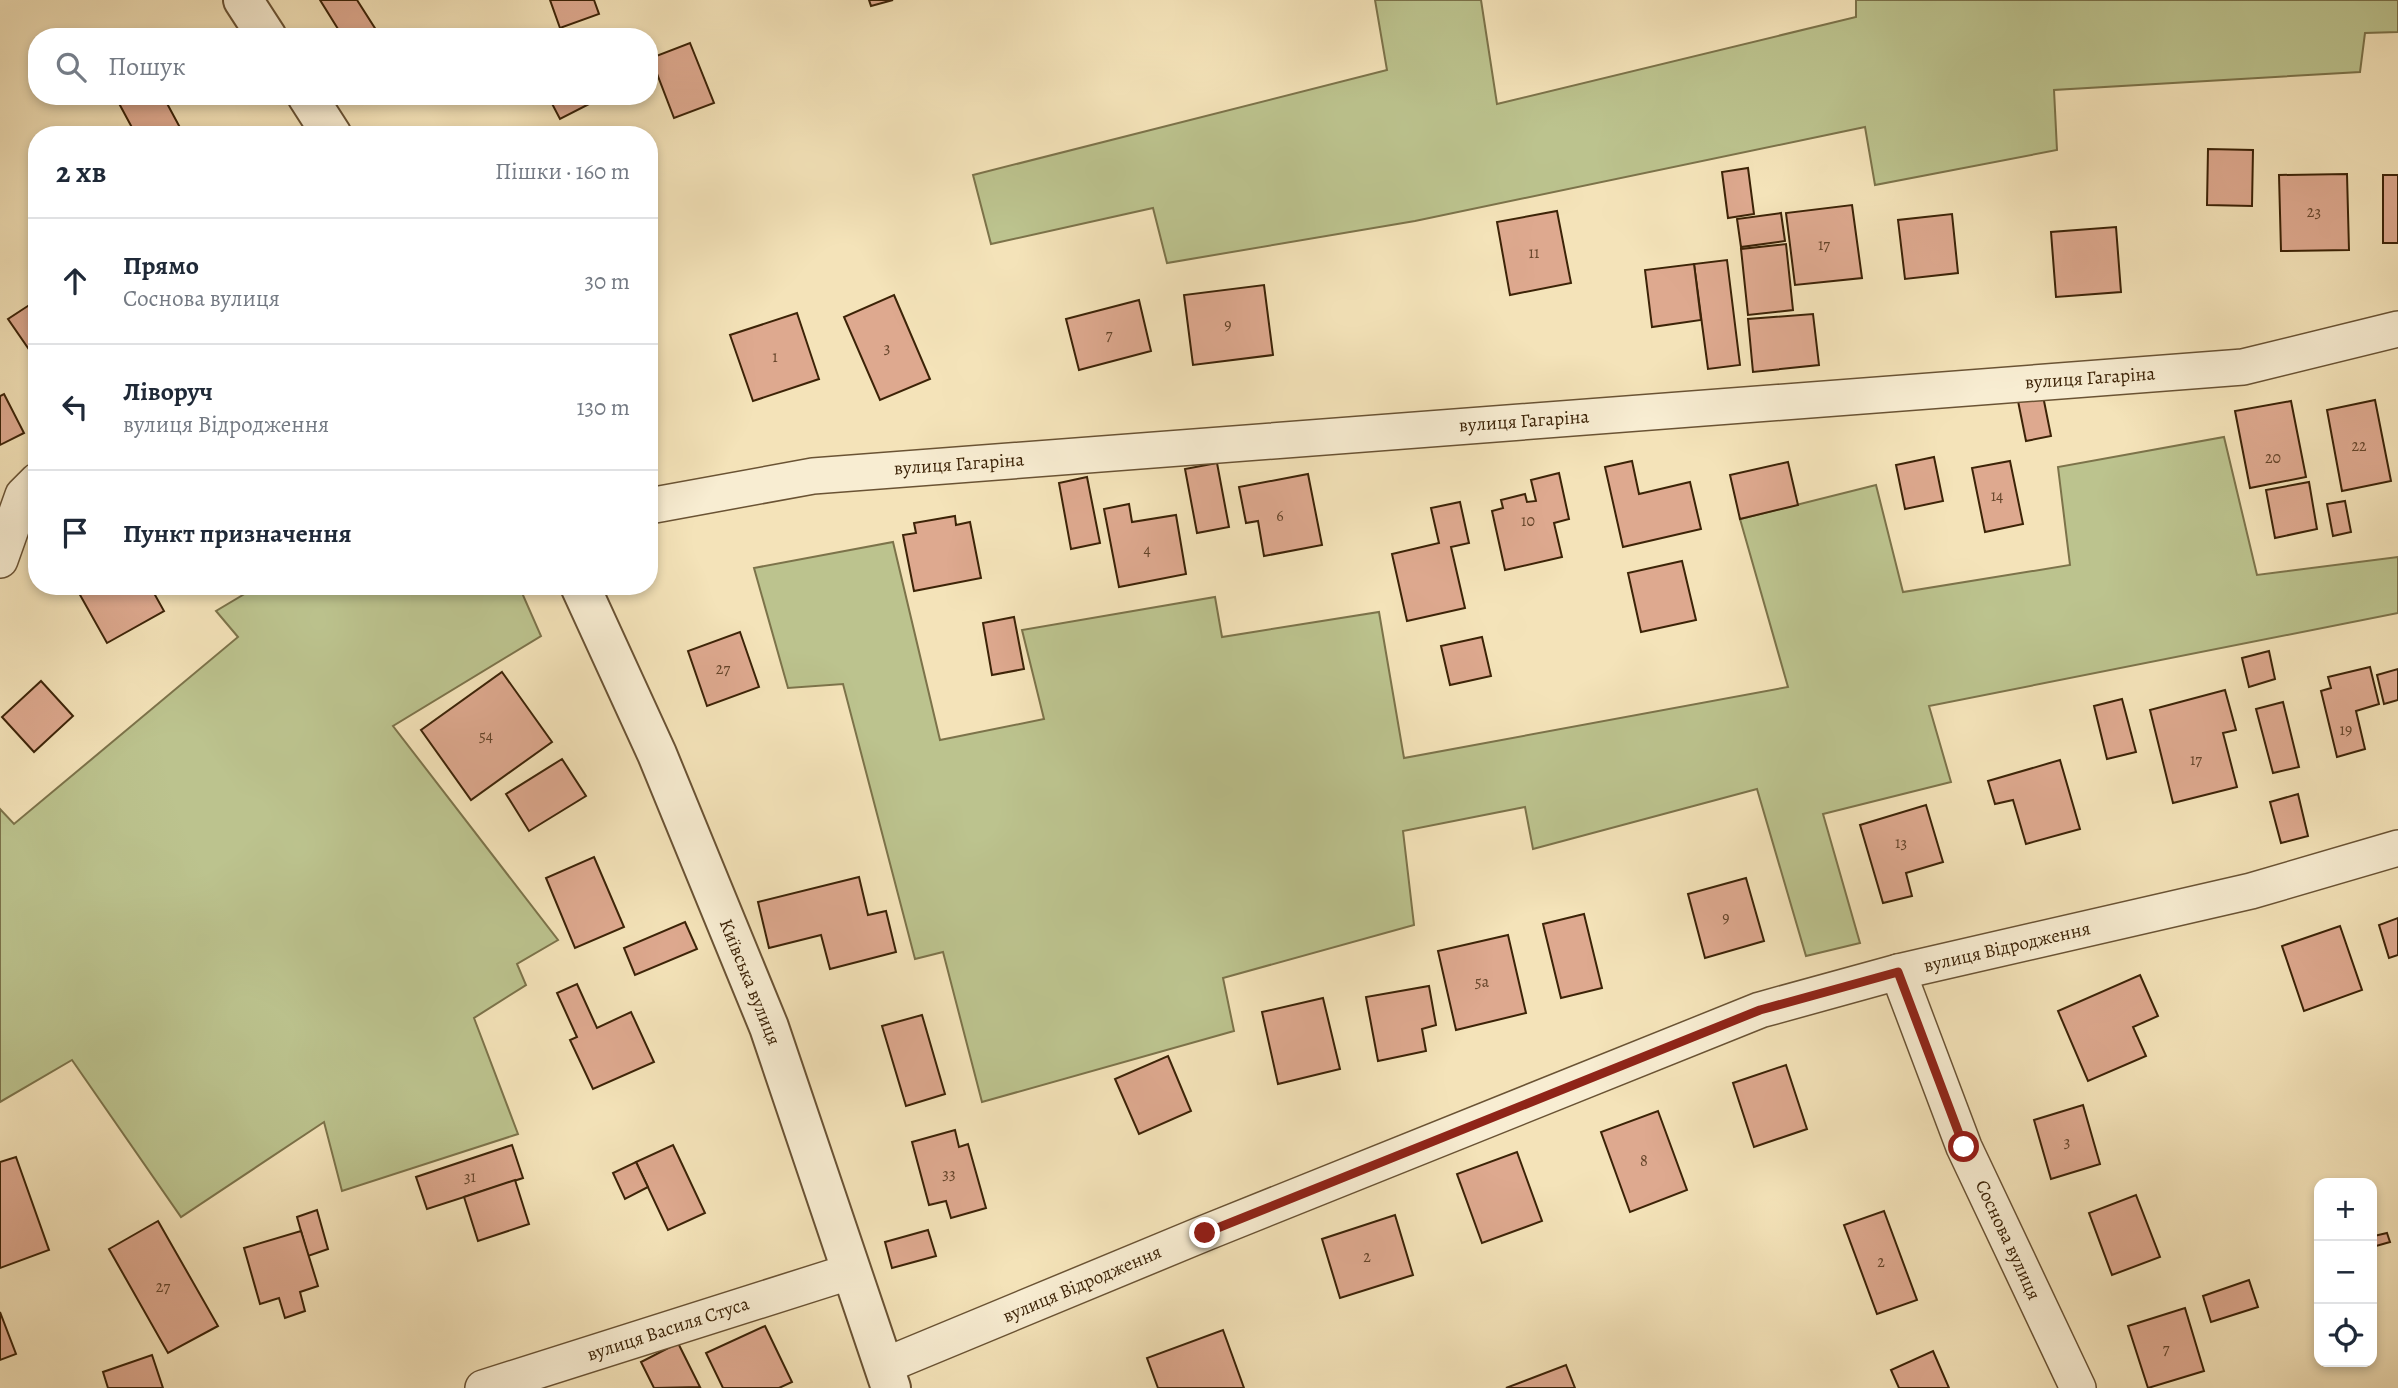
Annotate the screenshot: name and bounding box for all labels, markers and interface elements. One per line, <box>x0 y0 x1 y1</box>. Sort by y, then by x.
search box <box>28 28 658 105</box>
icon: search <box>52 48 90 86</box>
text: Пошук <box>108 49 186 84</box>
text: 2 хв <box>56 152 106 192</box>
text: Пішки · 160 m <box>495 156 630 187</box>
house number: 23 <box>2307 201 2321 223</box>
house number: 17 <box>1818 234 1830 256</box>
house number: 11 <box>1529 242 1540 264</box>
text: Прямо <box>123 248 199 283</box>
icon: ahead <box>56 262 94 300</box>
text: 30 m <box>584 266 630 297</box>
text: Соснова вулиця <box>123 283 280 314</box>
house number: 9 <box>1224 314 1232 336</box>
house number: 7 <box>1106 324 1113 346</box>
house number: 3 <box>884 337 890 359</box>
house number: 1 <box>772 346 778 368</box>
street label: вулиця Гагаріна <box>2024 360 2156 396</box>
text: Ліворуч <box>123 374 213 409</box>
icon: left <box>56 388 94 426</box>
text: 130 m <box>577 392 630 423</box>
street label: вулиця Гагаріна <box>1458 403 1590 439</box>
text: вулиця Відродження <box>123 409 329 440</box>
house number: 22 <box>2351 435 2367 457</box>
street label: вулиця Гагаріна <box>893 446 1025 482</box>
house number: 20 <box>2265 447 2281 469</box>
house number: 14 <box>1991 485 2003 507</box>
house number: 6 <box>1276 505 1284 527</box>
house number: 10 <box>1521 510 1535 532</box>
icon: arrive <box>56 514 94 552</box>
text: Пункт призначення <box>123 516 352 551</box>
house number: 4 <box>1143 539 1151 561</box>
house number: 27 <box>716 658 730 680</box>
house number: 19 <box>2340 719 2352 741</box>
house number: 54 <box>479 725 493 747</box>
house number: 17 <box>2190 749 2202 771</box>
house number: 13 <box>1895 832 1907 854</box>
house number: 9 <box>1722 907 1730 929</box>
street label: Київська вулиця <box>713 915 787 1049</box>
street label: вулиця Відродження <box>1921 915 2093 979</box>
house number: 5а <box>1475 971 1490 993</box>
route start <box>1948 1131 1979 1162</box>
house number: 3 <box>2064 1131 2070 1153</box>
house number: 8 <box>1640 1150 1648 1172</box>
house number: 33 <box>942 1163 956 1185</box>
house number: 31 <box>464 1166 477 1188</box>
street label: Соснова вулиця <box>1969 1176 2047 1304</box>
map controls <box>2314 1178 2377 1367</box>
button: + <box>2314 1178 2377 1241</box>
route end <box>1189 1217 1220 1248</box>
street label: вулиця Відродження <box>999 1239 1165 1329</box>
button: − <box>2314 1241 2377 1304</box>
house number: 2 <box>1363 1246 1371 1268</box>
house number: 2 <box>1877 1251 1885 1273</box>
house number: 27 <box>156 1276 170 1298</box>
street label: вулиця Василя Стуса <box>584 1290 753 1367</box>
button: locate <box>2314 1304 2377 1367</box>
house number: 7 <box>2163 1338 2170 1360</box>

